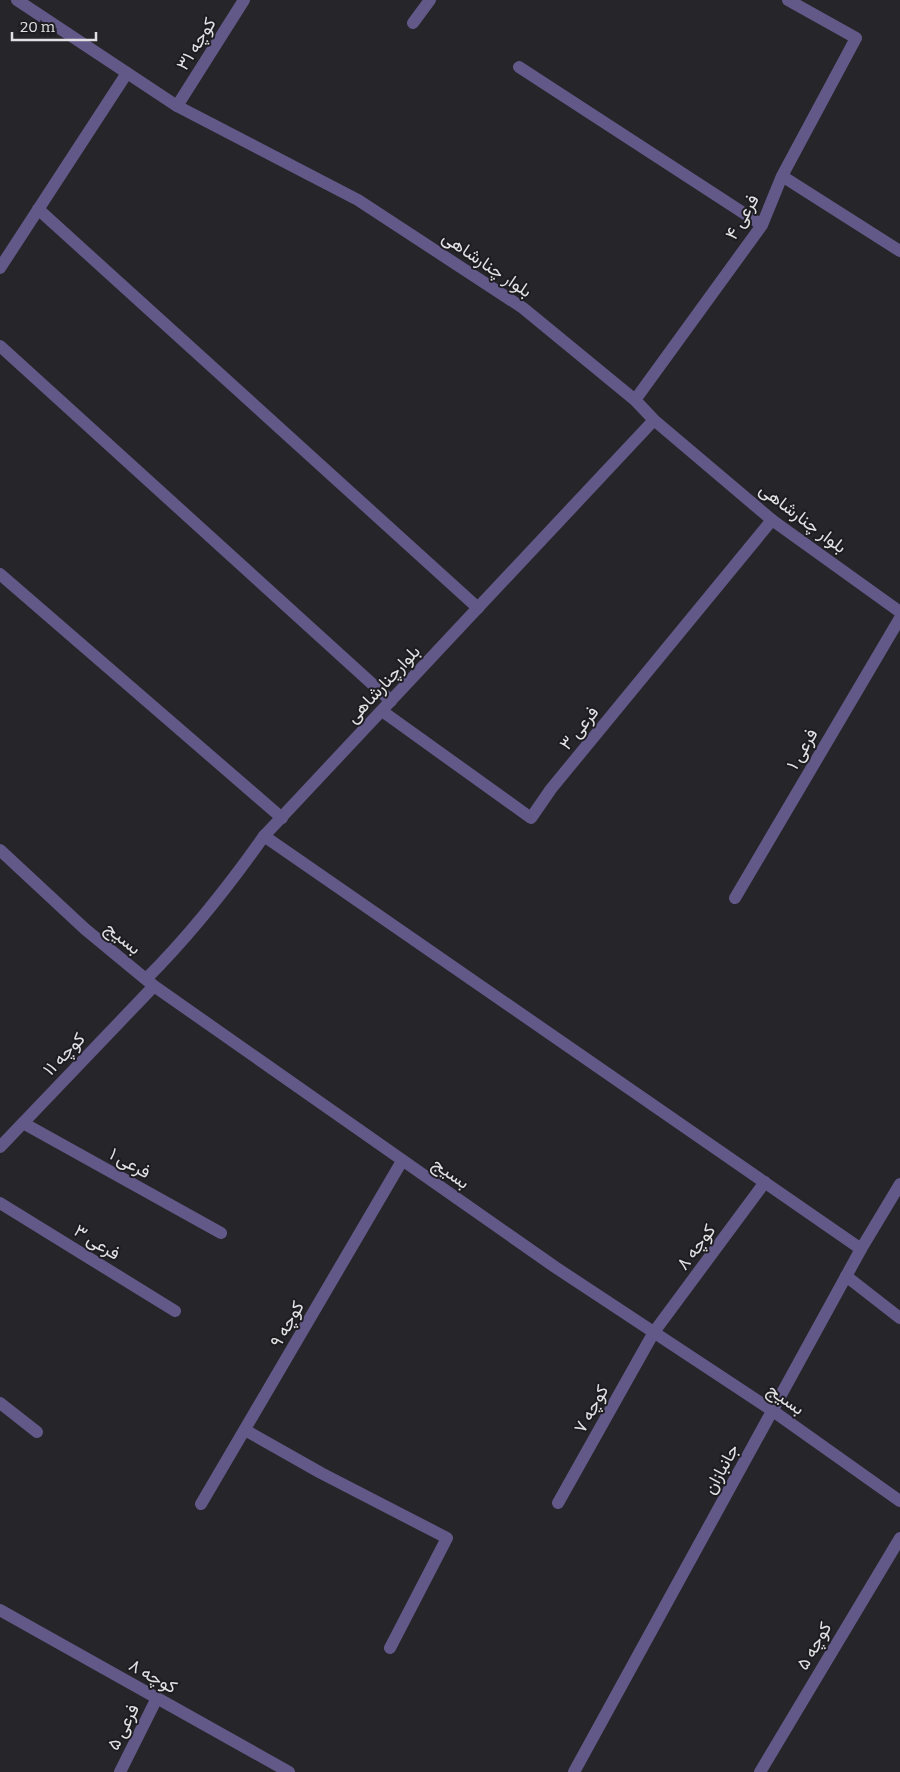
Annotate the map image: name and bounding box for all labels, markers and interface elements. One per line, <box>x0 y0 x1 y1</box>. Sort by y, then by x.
scale bar <box>12 10 96 42</box>
street label: کوچه ۳۱ <box>171 14 222 75</box>
text: 20 m <box>20 18 56 36</box>
street label: فرعی ۴ <box>720 190 764 244</box>
street label: بلوار چنارشاهی <box>437 226 536 303</box>
street label: بلوار چنارشاهی <box>754 478 851 559</box>
street label: بلوارچنارشاهی <box>341 640 425 728</box>
street label: فرعی ۳ <box>555 702 603 754</box>
street label: فرعی ۱ <box>782 725 822 773</box>
street label: بسیج <box>100 917 146 960</box>
street label: کوچه ۱۱ <box>38 1028 90 1081</box>
street label: فرعی ۱ <box>106 1143 154 1183</box>
street label: بسیج <box>428 1152 474 1194</box>
street label: فرعی ۳ <box>70 1219 124 1265</box>
street label: کوچه ۸ <box>672 1220 721 1275</box>
street label: کوچه ۹ <box>265 1297 310 1352</box>
street label: بسیج <box>763 1378 809 1420</box>
street label: کوچه ۷ <box>569 1381 614 1437</box>
street label: جانبازان <box>698 1440 744 1498</box>
street label: کوچه ۵ <box>792 1618 837 1674</box>
street label: کوچه ۸ <box>125 1654 181 1699</box>
street label: فرعی ۵ <box>102 1700 144 1754</box>

